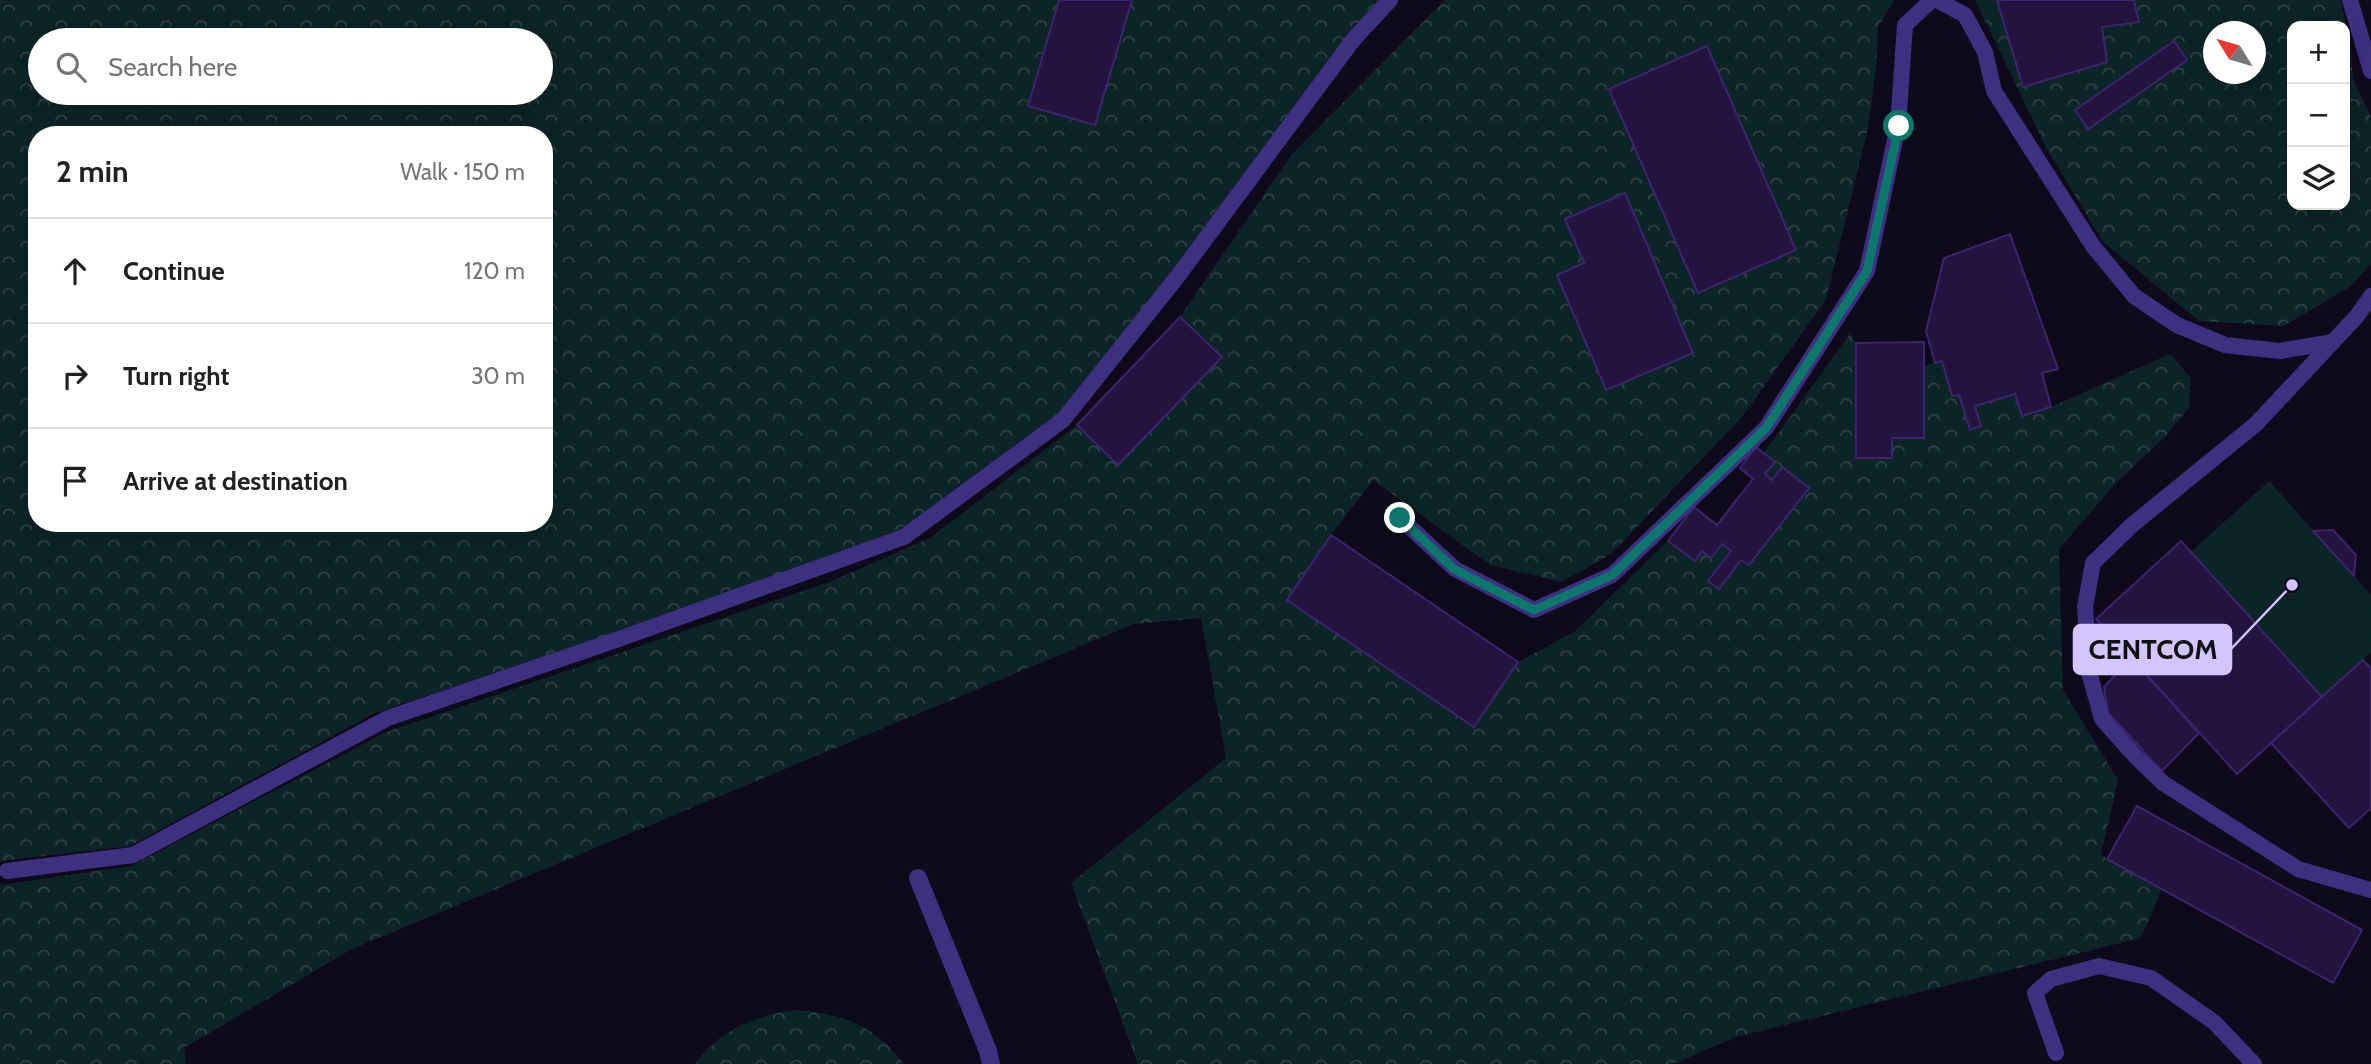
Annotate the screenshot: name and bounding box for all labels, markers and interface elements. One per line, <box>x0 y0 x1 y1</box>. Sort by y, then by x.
north arrow <box>2203 21 2266 84</box>
map controls <box>2287 21 2350 210</box>
button: + <box>2287 21 2350 84</box>
search box <box>28 28 553 105</box>
icon: search <box>52 48 90 86</box>
text: Search here <box>108 51 237 83</box>
button: − <box>2287 84 2350 147</box>
route start <box>1883 110 1914 141</box>
button: layers <box>2287 147 2350 210</box>
text: 2 min <box>56 153 128 190</box>
text: Walk · 150 m <box>400 158 525 186</box>
icon: ahead <box>56 252 94 290</box>
text: Continue <box>123 255 225 287</box>
text: 120 m <box>464 257 525 285</box>
icon: right <box>56 357 94 395</box>
text: Turn right <box>123 360 229 392</box>
text: 30 m <box>471 362 525 390</box>
icon: arrive <box>56 462 94 500</box>
text: Arrive at destination <box>123 465 348 497</box>
route end <box>1384 502 1415 533</box>
callout: CENTCOM <box>2074 625 2231 674</box>
text: CENTCOM <box>2088 632 2218 666</box>

